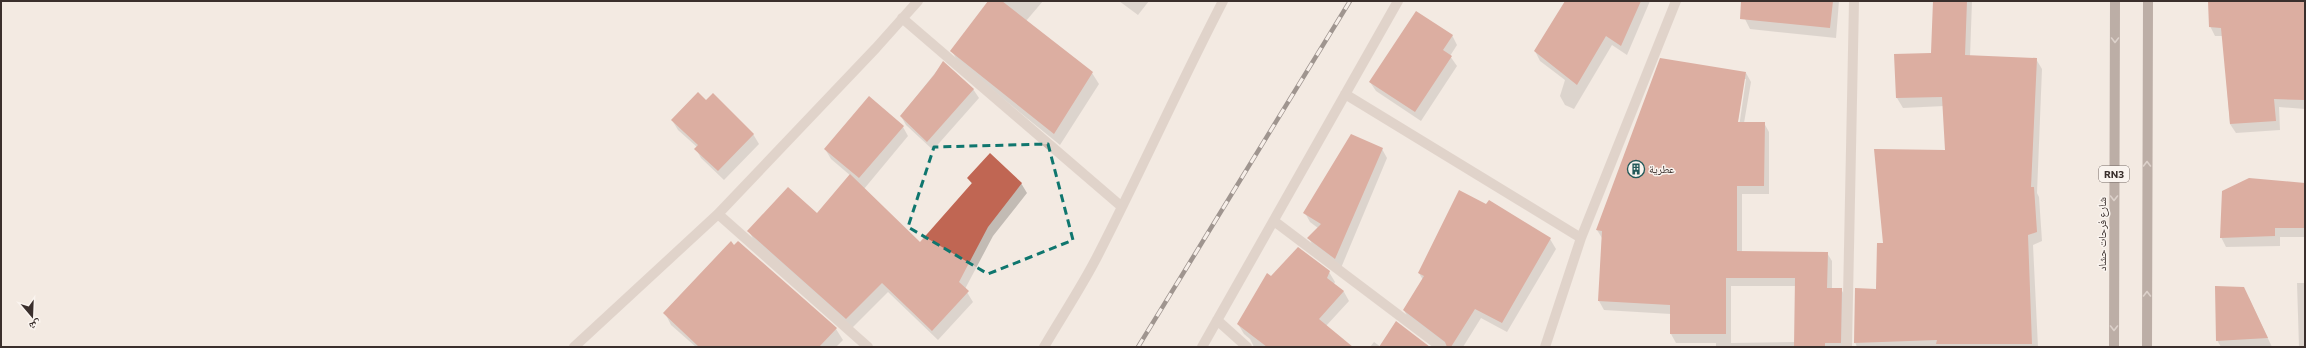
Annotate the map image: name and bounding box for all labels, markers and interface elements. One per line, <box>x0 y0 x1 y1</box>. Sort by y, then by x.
one-way arrow <box>2111 37 2119 43</box>
building icon: عطرية <box>1626 159 1646 179</box>
one-way arrow <box>2143 161 2151 167</box>
place label: عطرية <box>1649 162 1675 175</box>
road number: RN3 <box>2099 166 2129 182</box>
one-way arrow <box>2110 195 2118 201</box>
street label: شارع فرحات حشاد <box>2095 197 2109 271</box>
one-way arrow <box>2143 291 2151 297</box>
north arrow <box>12 296 52 336</box>
text: ش <box>27 316 43 334</box>
one-way arrow <box>2110 325 2118 331</box>

